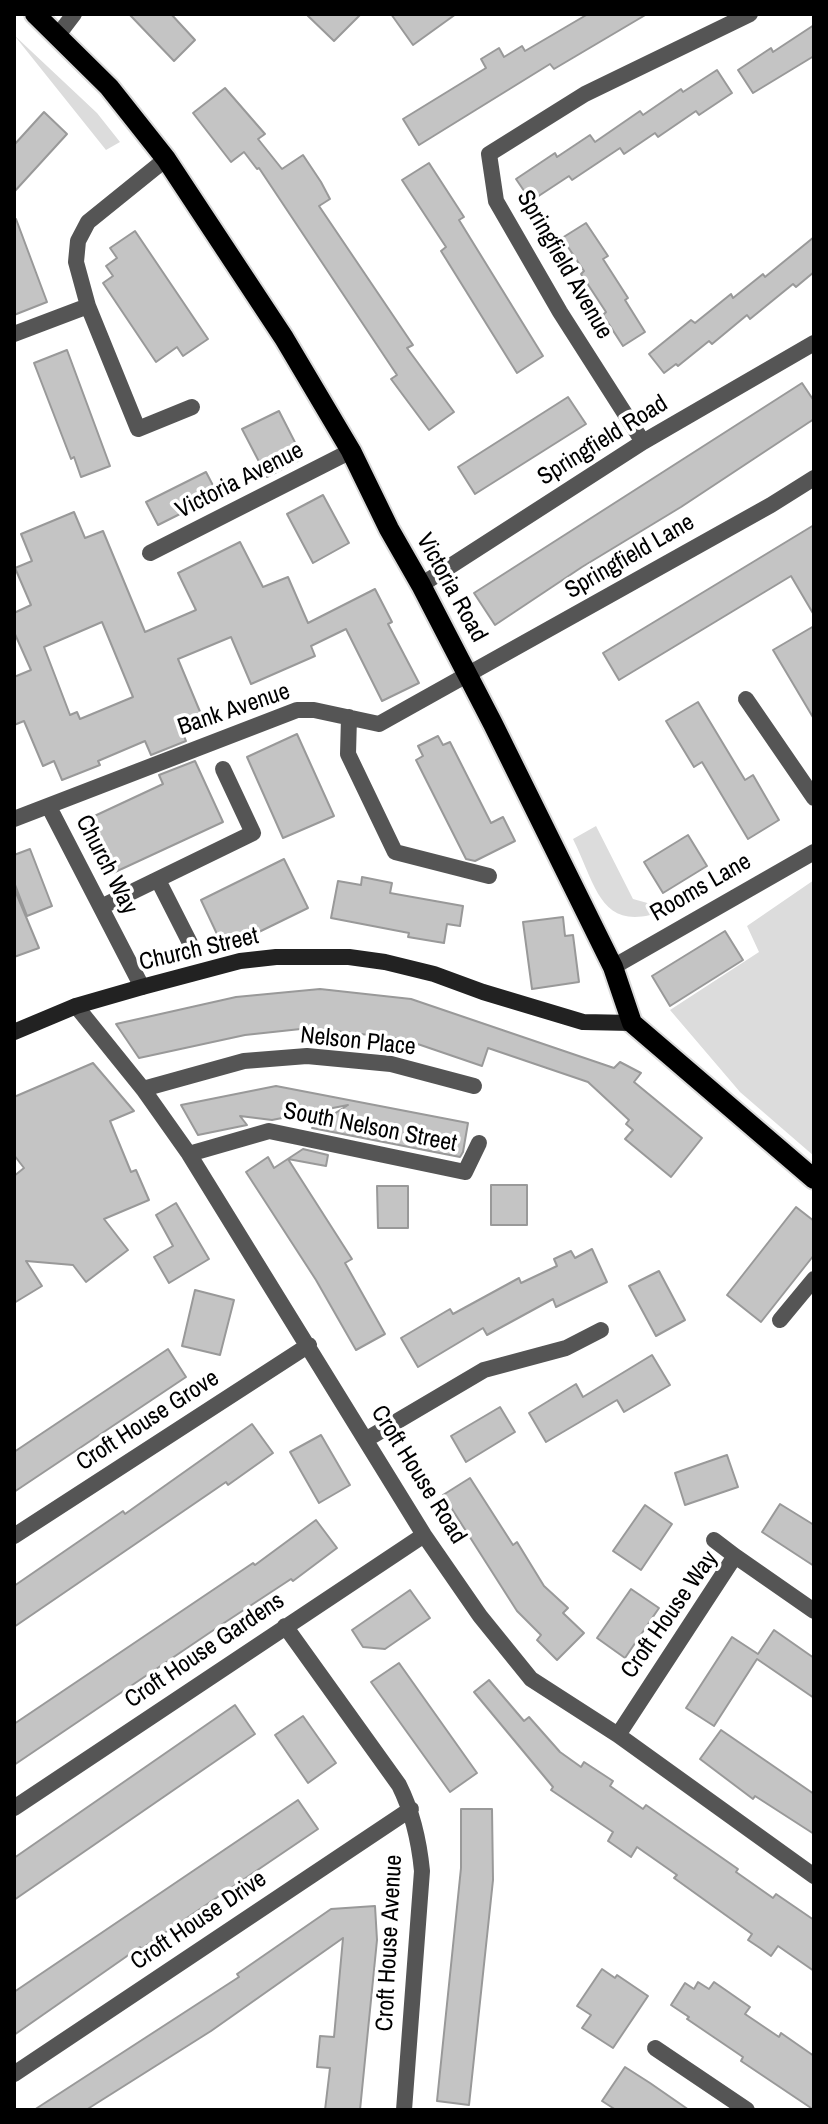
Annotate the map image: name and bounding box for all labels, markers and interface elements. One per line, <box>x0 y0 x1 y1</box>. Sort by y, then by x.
street label: Springfield Avenue <box>510 185 618 345</box>
street label: Springfield Road <box>533 390 673 492</box>
street label: Victoria Avenue <box>171 437 309 525</box>
street label: Springfield Lane <box>560 508 700 606</box>
street label: Victoria Road <box>409 529 493 647</box>
street label: Bank Avenue <box>174 677 294 743</box>
street label: Church Way <box>69 811 143 919</box>
street label: Rooms Lane <box>645 848 757 928</box>
street label: Church Street <box>137 922 261 978</box>
street label: Nelson Place <box>299 1022 417 1062</box>
street label: South Nelson Street <box>281 1097 459 1159</box>
street label: Croft House Grove <box>71 1364 225 1478</box>
street label: Croft House Road <box>364 1401 472 1549</box>
street label: Croft House Way <box>615 1546 725 1684</box>
street label: Croft House Gardens <box>120 1587 290 1715</box>
street label: Croft House Avenue <box>371 1854 409 2032</box>
street label: Croft House Drive <box>126 1865 272 1977</box>

